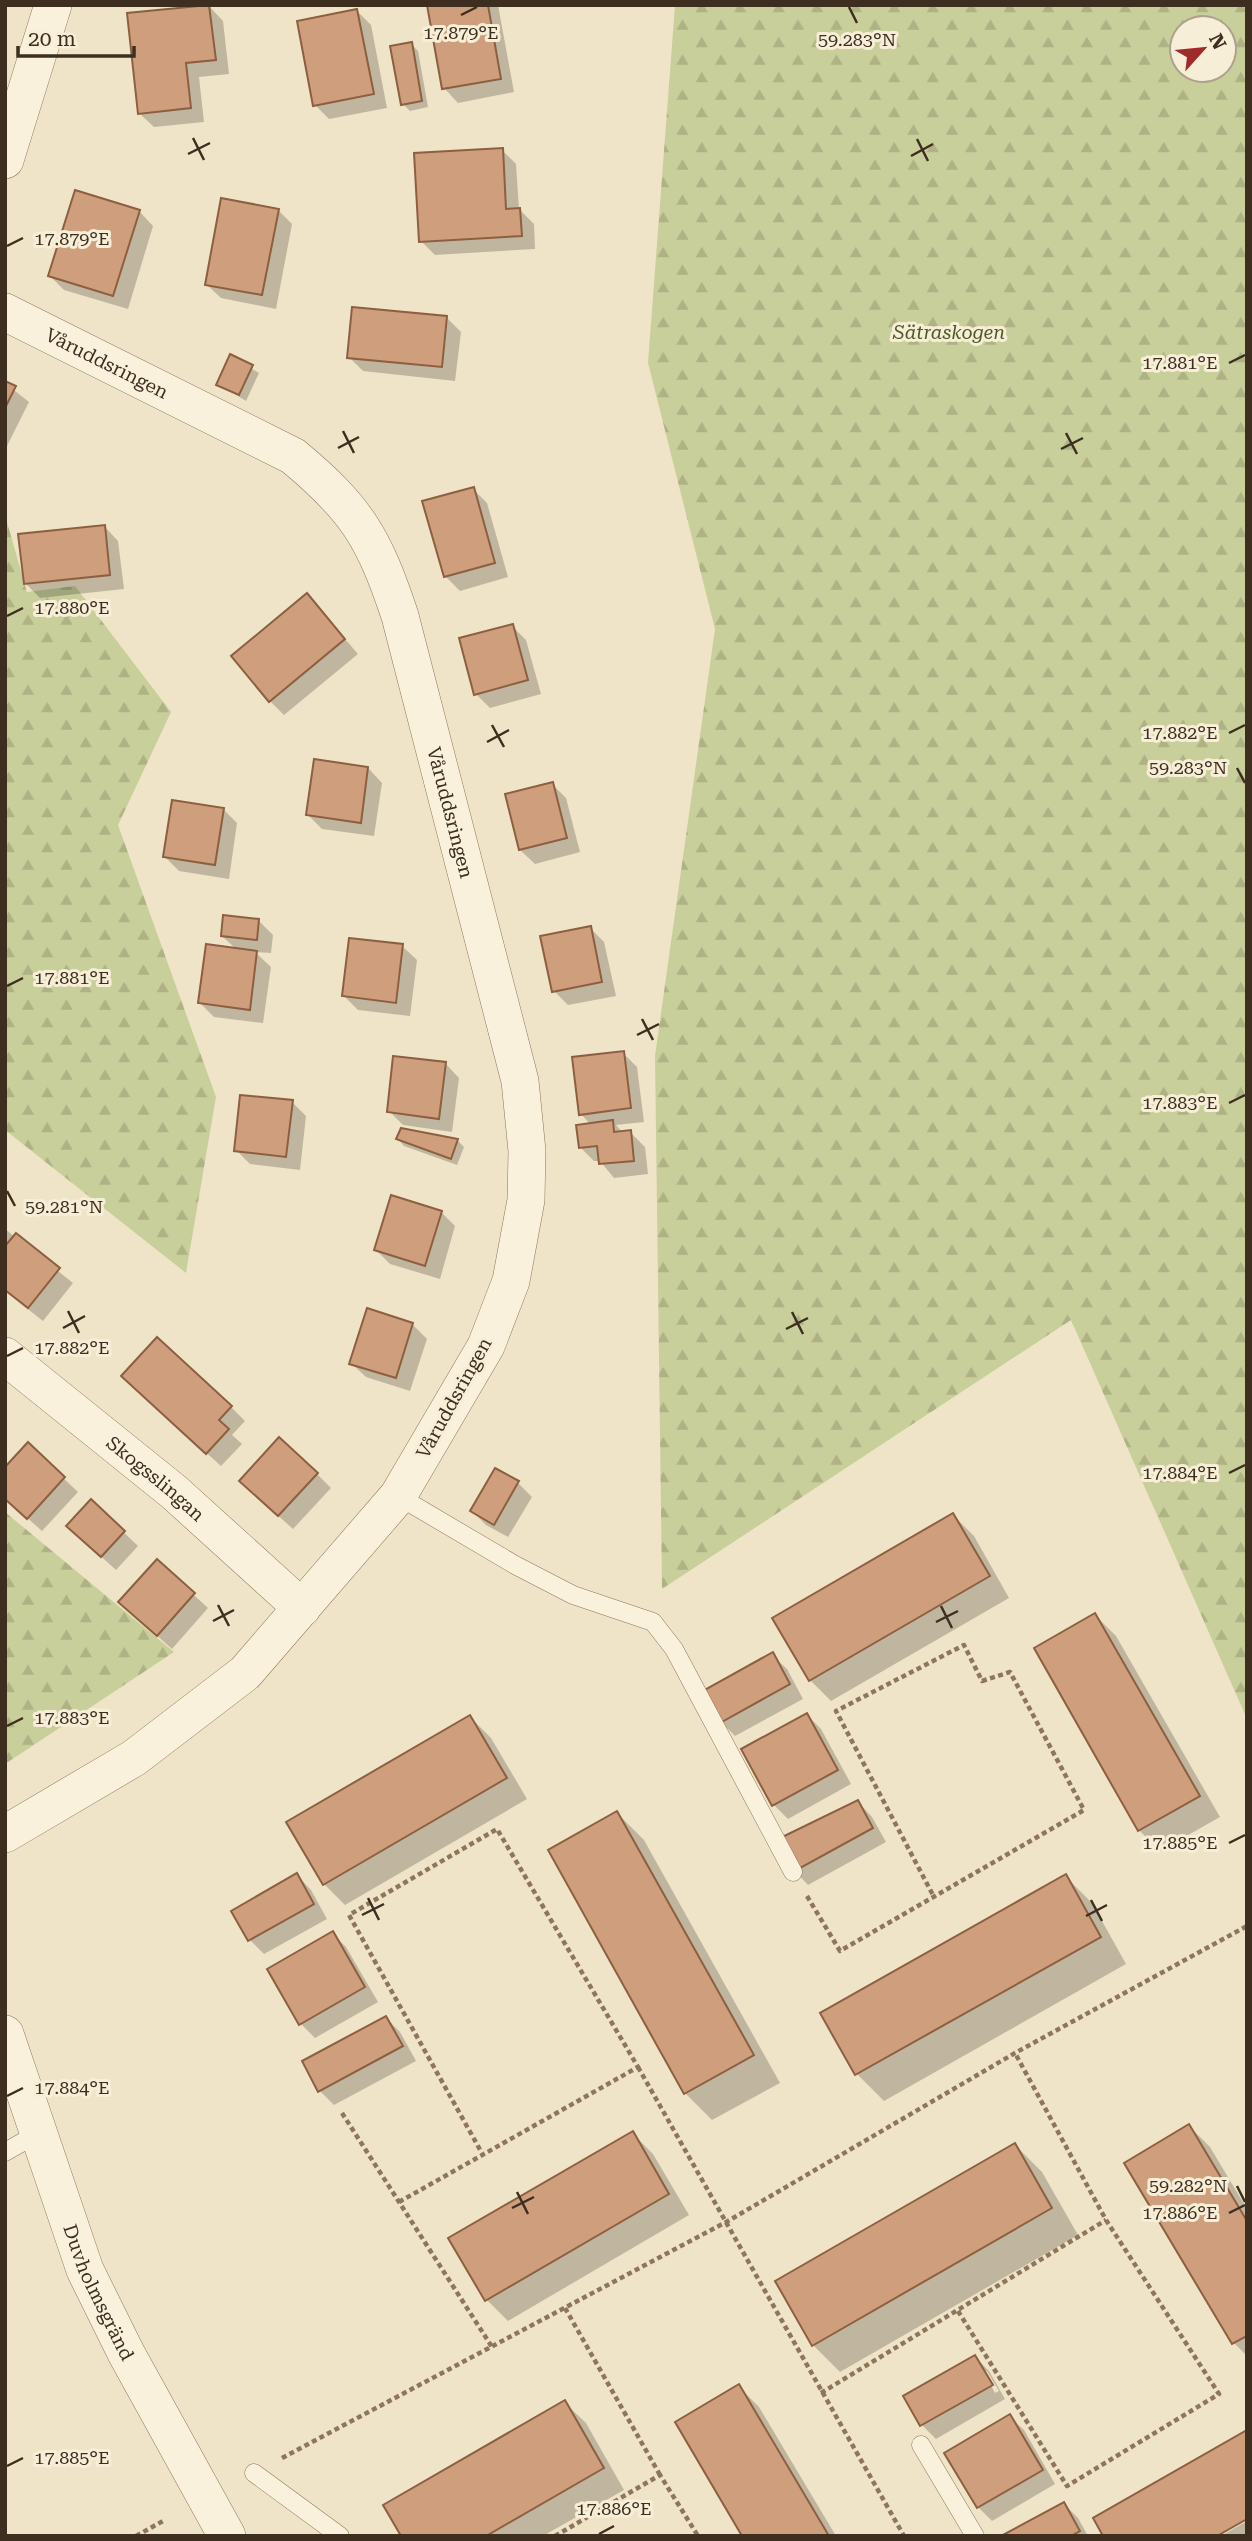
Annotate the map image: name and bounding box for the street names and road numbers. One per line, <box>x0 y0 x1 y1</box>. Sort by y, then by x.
street label: Våruddsringen <box>42 323 172 403</box>
street label: Våruddsringen <box>423 744 479 881</box>
street label: Våruddsringen <box>411 1334 497 1462</box>
street label: Skogsslingan <box>102 1431 210 1526</box>
street label: Duvholmsgränd <box>59 2221 139 2364</box>

